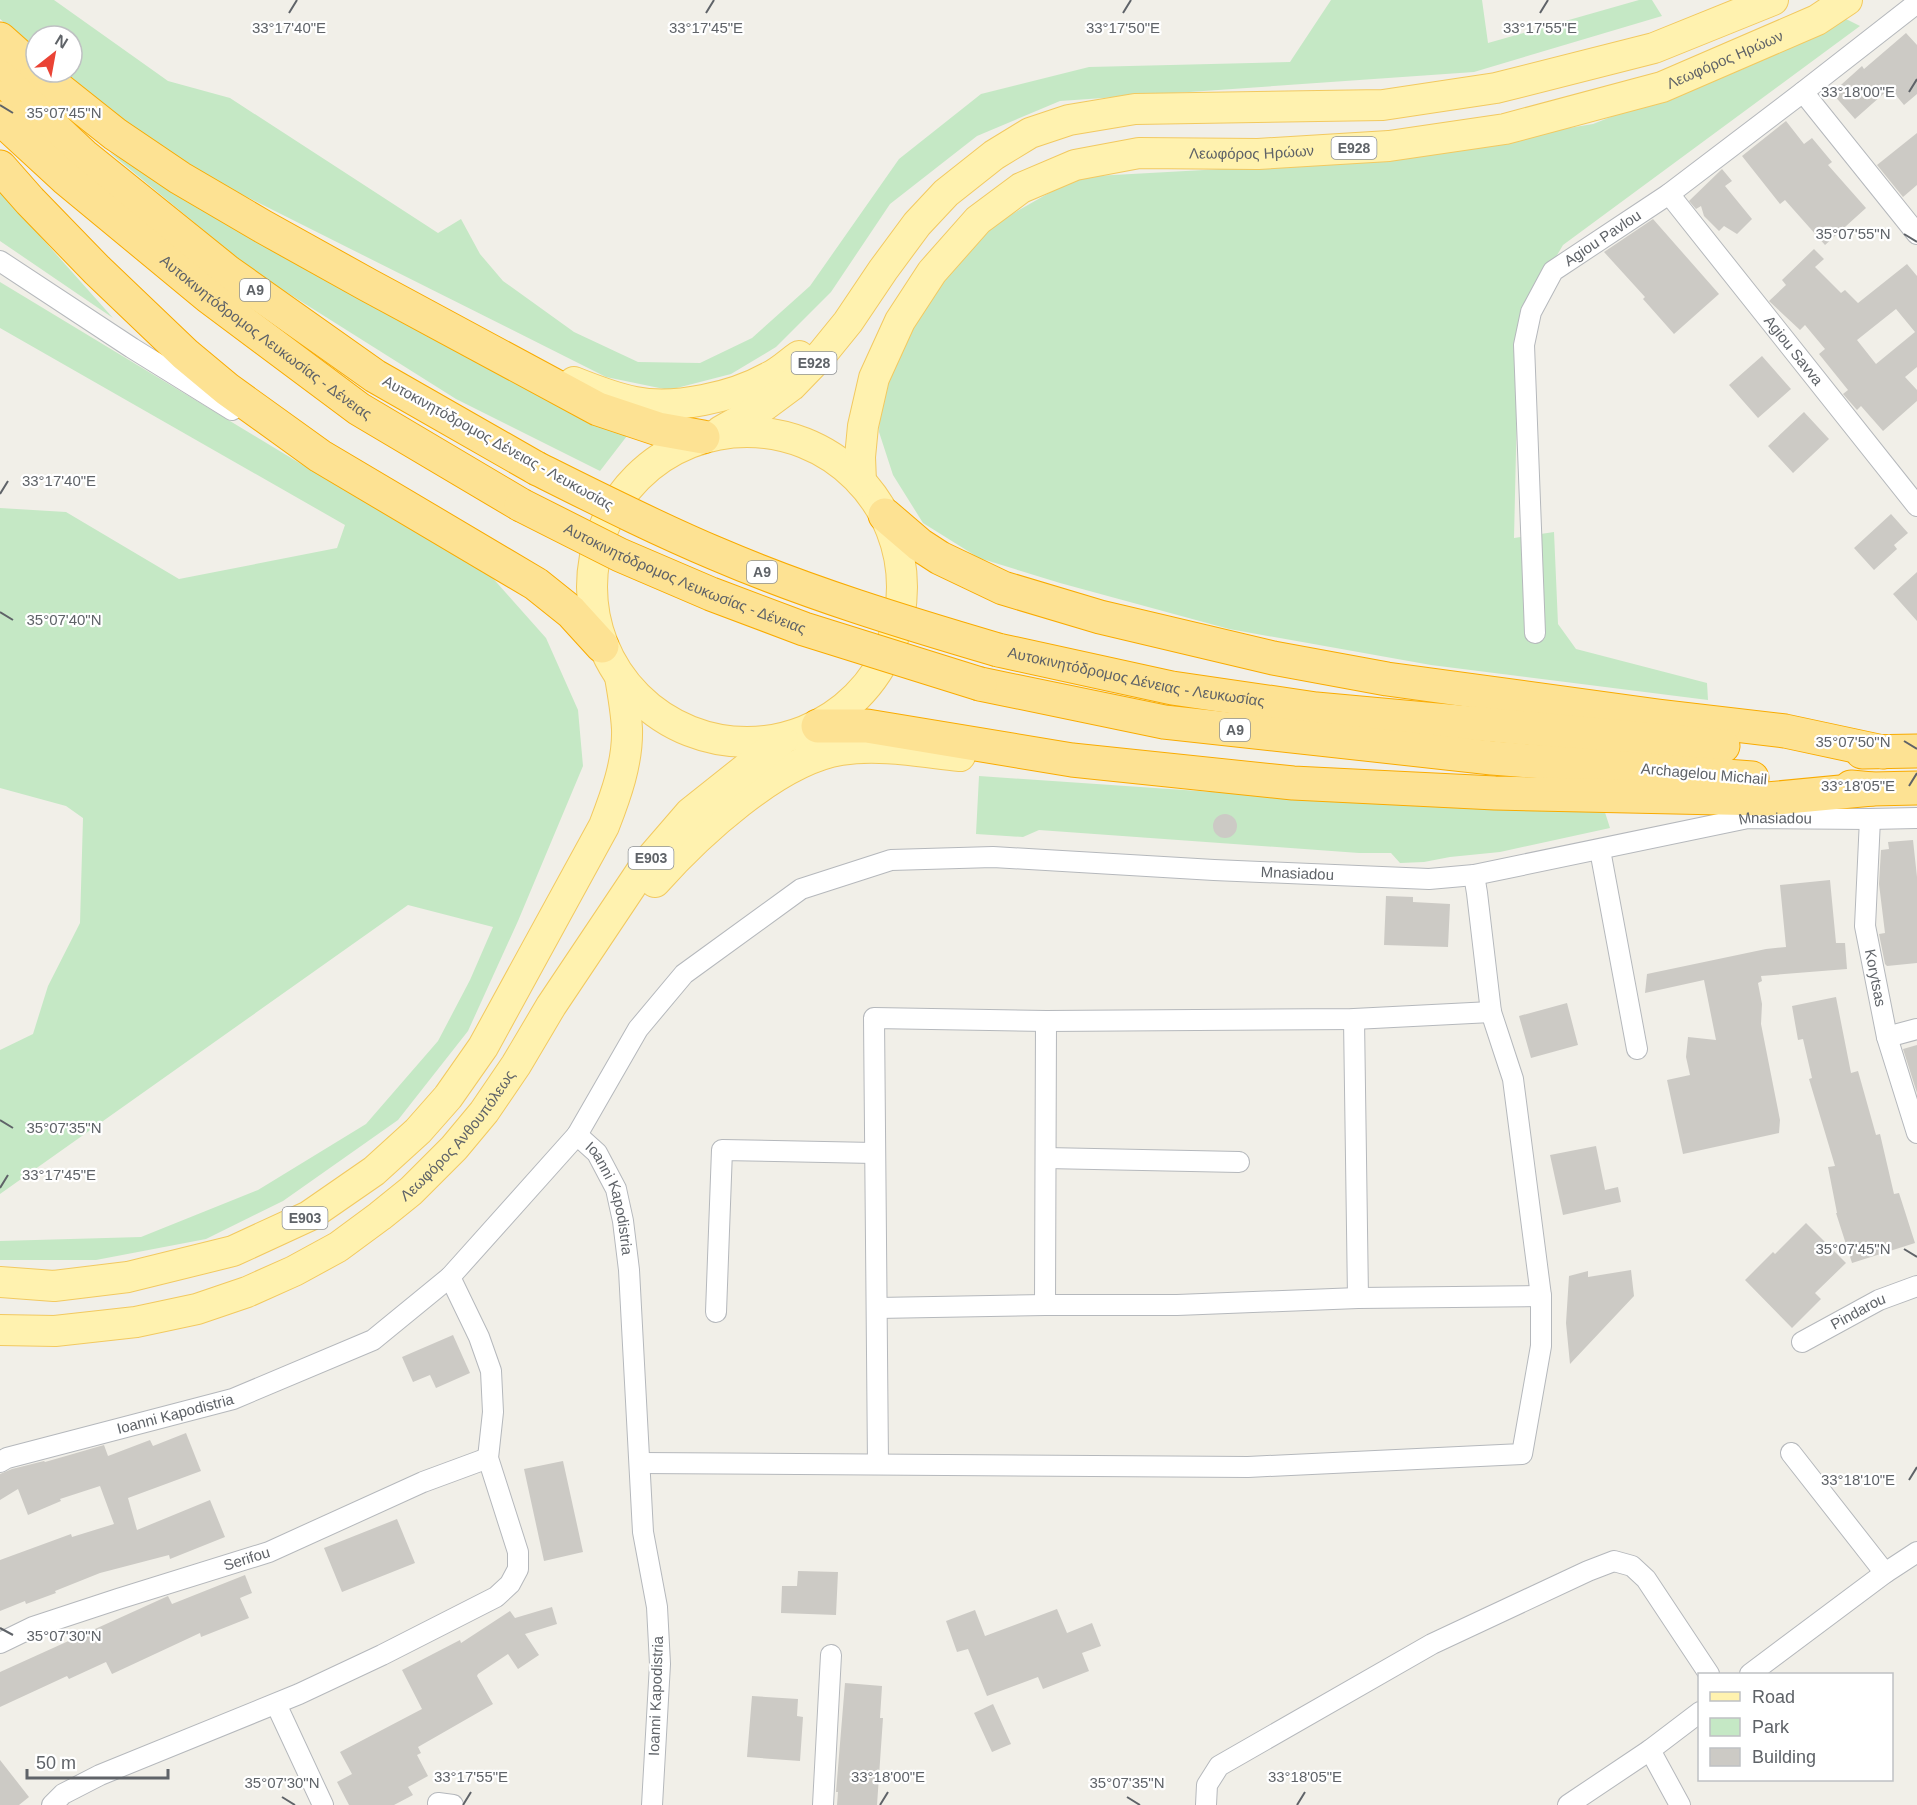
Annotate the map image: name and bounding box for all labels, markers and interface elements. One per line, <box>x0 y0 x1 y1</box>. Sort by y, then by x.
text: 33°17'40"E <box>252 19 326 36</box>
text: 33°17'45"E <box>669 19 743 36</box>
text: 33°17'50"E <box>1086 19 1160 36</box>
text: 33°17'55"E <box>1503 19 1577 36</box>
north arrow <box>24 24 84 84</box>
street label: Λεωφόρος Ηρώων <box>1664 27 1786 92</box>
text: N <box>52 31 71 52</box>
text: 33°18'00"E <box>1821 83 1895 100</box>
text: 35°07'45"N <box>26 104 102 121</box>
road number: E928 <box>1332 137 1376 159</box>
street label: Λεωφόρος Ηρώων <box>1189 142 1315 162</box>
street label: Agiou Pavlou <box>1561 206 1644 269</box>
text: 35°07'55"N <box>1815 225 1891 242</box>
street label: Αυτοκινητόδρομος Λευκωσίας - Δένειας <box>157 251 375 423</box>
road number: A9 <box>240 279 270 301</box>
street label: Agiou Savva <box>1761 312 1827 389</box>
road number: E928 <box>792 352 836 374</box>
street label: Αυτοκινητόδρομος Δένειας - Λευκωσίας <box>380 372 617 513</box>
text: 33°17'40"E <box>22 472 96 489</box>
street label: Αυτοκινητόδρομος Λευκωσίας - Δένειας <box>561 519 808 637</box>
road number: A9 <box>747 561 777 583</box>
text: 35°07'40"N <box>26 611 102 628</box>
street label: Αυτοκινητόδρομος Δένειας - Λευκωσίας <box>1006 643 1266 709</box>
road number: A9 <box>1220 719 1250 741</box>
text: 35°07'50"N <box>1815 733 1891 750</box>
street label: Archagelou Michail <box>1640 760 1768 787</box>
text: 33°18'05"E <box>1821 777 1895 794</box>
street label: Mnasiadou <box>1737 809 1812 828</box>
road number: E903 <box>628 847 674 869</box>
street label: Mnasiadou <box>1260 863 1334 883</box>
street label: Korytsas <box>1862 947 1890 1008</box>
street label: Λεωφόρος Ανθουπόλεως <box>397 1067 518 1204</box>
text: 35°07'35"N <box>26 1119 102 1136</box>
street label: Ioanni Kapodistria <box>582 1138 636 1257</box>
text: 33°17'45"E <box>22 1166 96 1183</box>
road number: E903 <box>282 1207 328 1229</box>
text: 35°07'45"N <box>1815 1240 1891 1257</box>
street label: Pindarou <box>1828 1289 1888 1333</box>
street label: Ioanni Kapodistria <box>115 1390 236 1437</box>
text: 33°18'10"E <box>1821 1471 1895 1488</box>
street label: Serifou <box>221 1543 272 1574</box>
text: 35°07'30"N <box>26 1627 102 1644</box>
street label: Ioanni Kapodistria <box>645 1635 666 1756</box>
legend <box>1698 1673 1893 1781</box>
text: Road <box>1752 1687 1795 1707</box>
text: Park <box>1752 1717 1790 1737</box>
scale bar <box>27 1742 168 1780</box>
text: Building <box>1752 1747 1816 1767</box>
text: 50 m <box>36 1753 76 1773</box>
text: 33°17'55"E <box>434 1768 508 1785</box>
text: 33°18'00"E <box>851 1768 925 1785</box>
text: 33°18'05"E <box>1268 1768 1342 1785</box>
text: 35°07'30"N <box>244 1774 320 1791</box>
text: 35°07'35"N <box>1089 1774 1165 1791</box>

